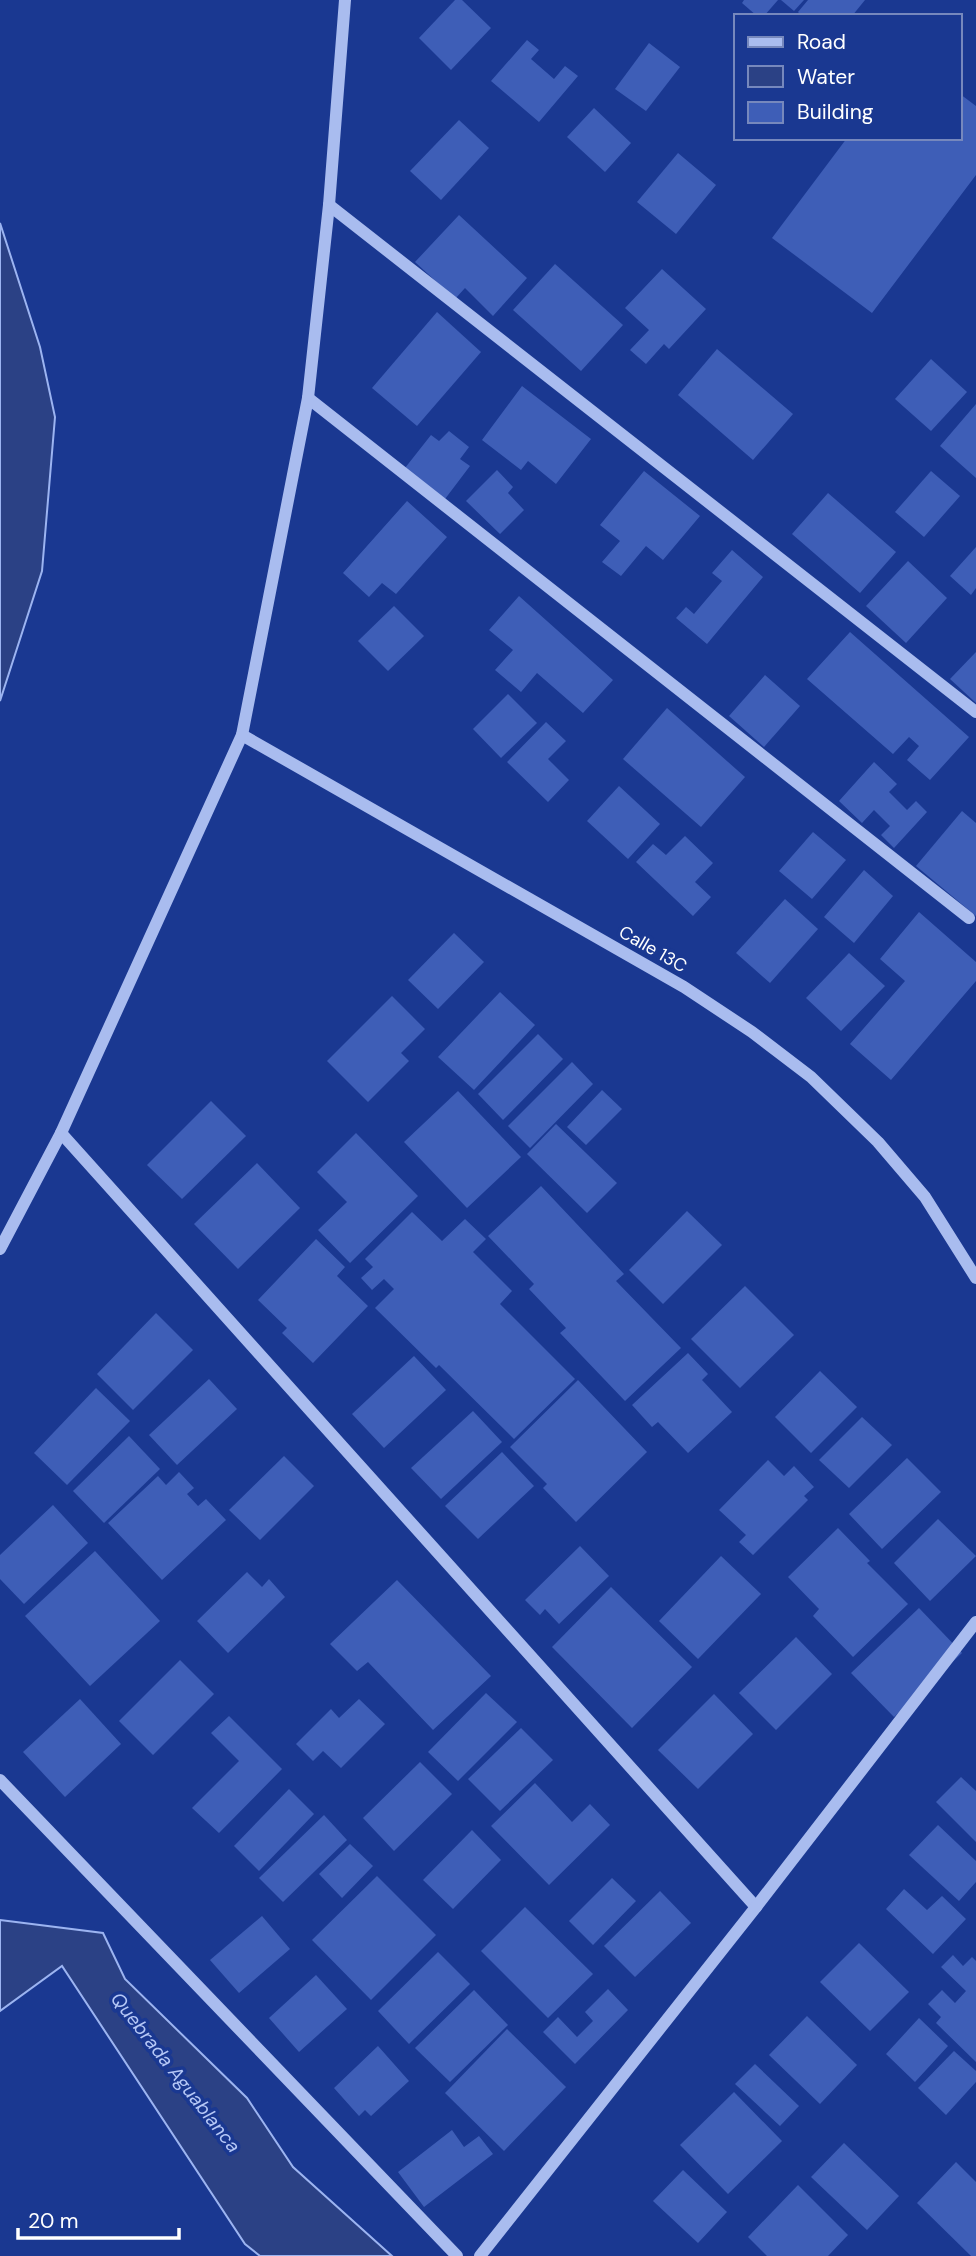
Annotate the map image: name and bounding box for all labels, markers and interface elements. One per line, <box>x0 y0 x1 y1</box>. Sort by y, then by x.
legend <box>734 14 962 140</box>
text: Road <box>797 28 846 56</box>
text: Water <box>797 63 855 91</box>
text: Building <box>797 98 874 126</box>
street label: Calle 13C <box>615 920 692 978</box>
water label: Quebrada Aguablanca <box>105 1987 246 2158</box>
scale bar <box>18 2196 178 2240</box>
text: 20 m <box>28 2207 79 2235</box>

